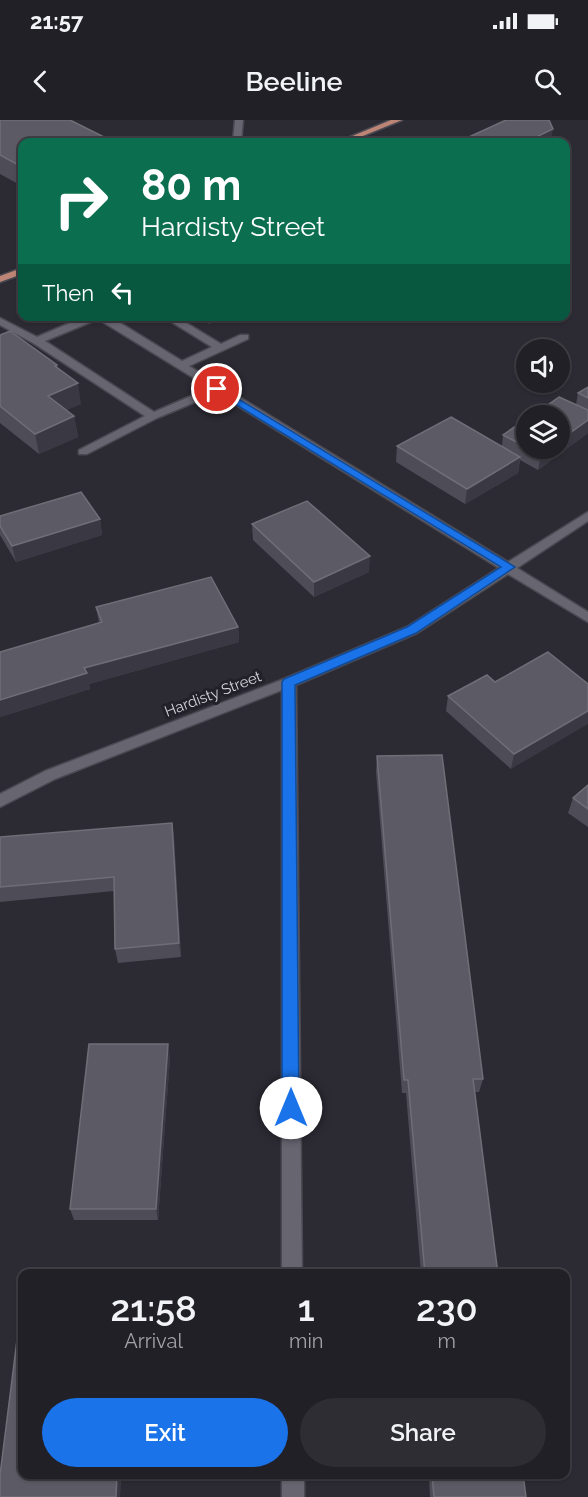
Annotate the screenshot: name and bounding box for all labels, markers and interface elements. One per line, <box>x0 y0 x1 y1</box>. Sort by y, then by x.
text: 21:57 <box>30 8 83 34</box>
icon: back <box>24 65 57 98</box>
icon: search <box>531 65 564 98</box>
text: Beeline <box>245 66 343 97</box>
text: 80 m <box>141 161 241 210</box>
icon: right <box>42 162 120 240</box>
text: Hardisty Street <box>141 211 325 242</box>
icon: left <box>106 276 139 309</box>
text: Then <box>42 280 94 306</box>
map controls <box>516 339 570 459</box>
button: sound <box>516 339 570 393</box>
pin <box>191 363 242 414</box>
icon: arrive <box>200 372 233 405</box>
button: layers <box>516 405 570 459</box>
street label: Hardisty Street <box>162 667 264 721</box>
position arrow <box>259 1076 323 1140</box>
text: 21:58 <box>110 1287 197 1329</box>
text: 1 <box>298 1287 315 1329</box>
text: 230 <box>416 1287 478 1329</box>
text: Arrival <box>124 1329 183 1353</box>
text: min <box>289 1329 323 1353</box>
text: m <box>438 1329 456 1353</box>
button: Exit <box>42 1398 288 1467</box>
button: Share <box>300 1398 546 1467</box>

